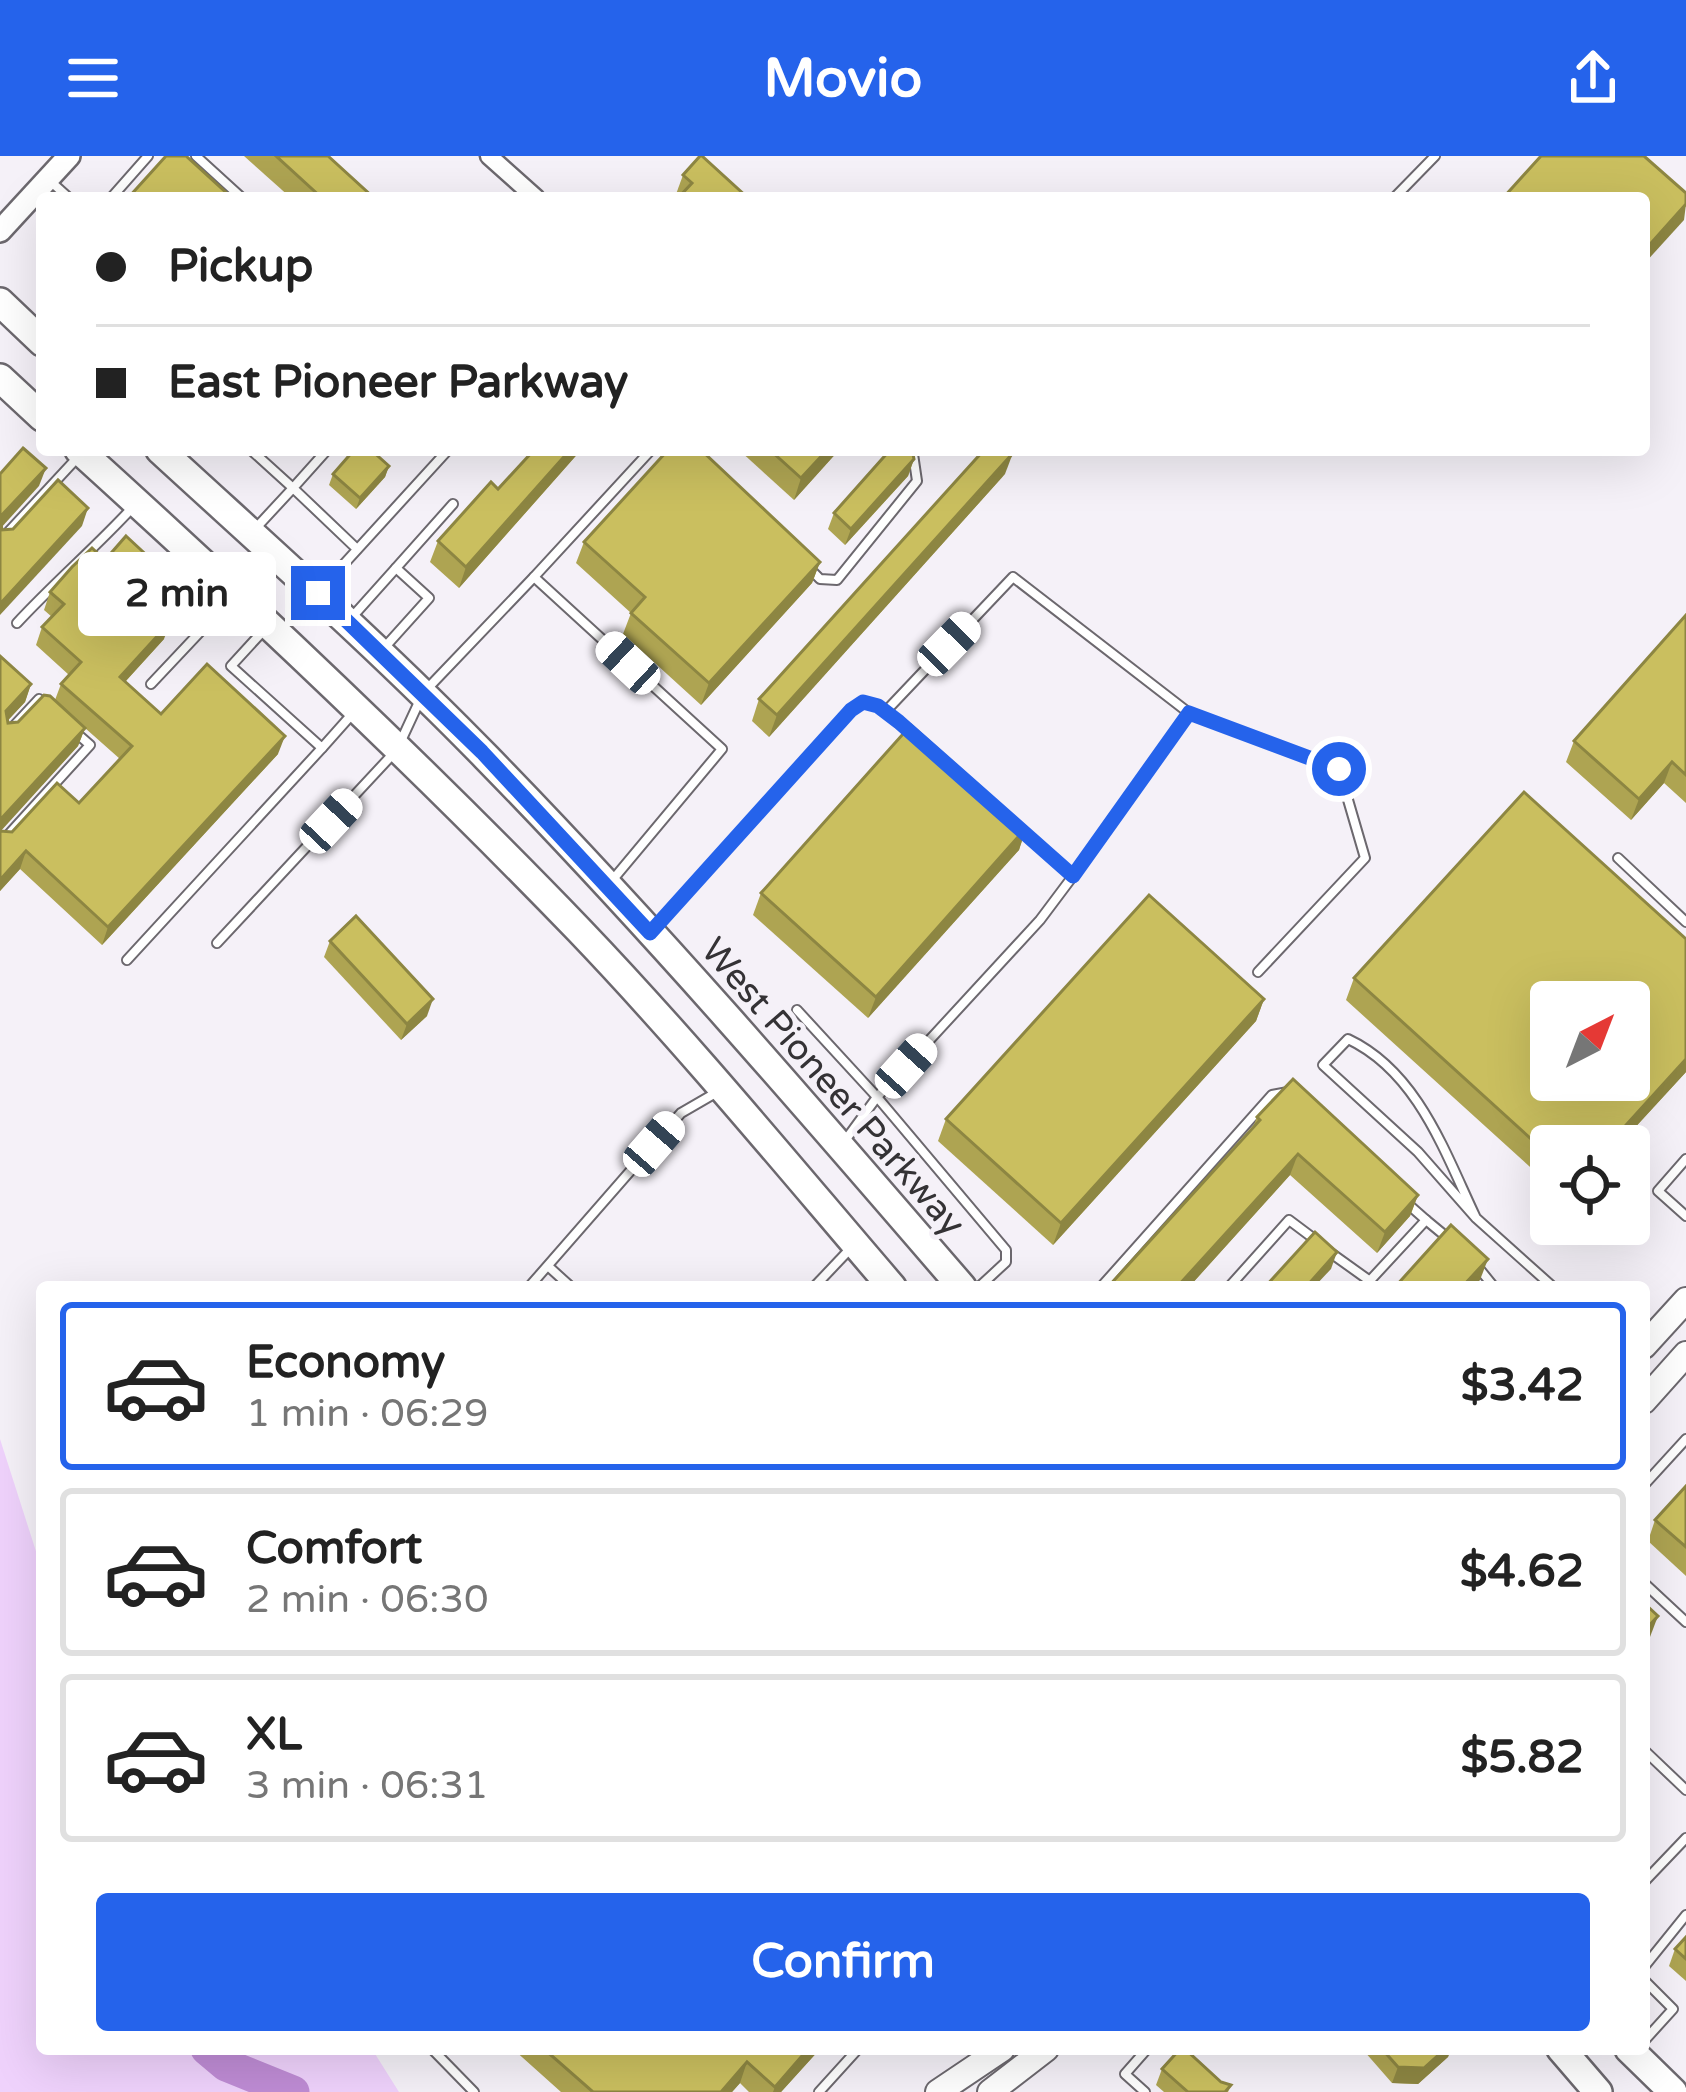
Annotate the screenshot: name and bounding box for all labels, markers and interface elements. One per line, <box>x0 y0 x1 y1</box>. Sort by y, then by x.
icon: menu <box>60 45 126 111</box>
icon: share <box>1560 45 1626 111</box>
text: Movio <box>764 46 922 111</box>
text: Pickup <box>168 240 313 294</box>
text: East Pioneer Parkway <box>168 356 628 410</box>
callout: 2 min <box>78 551 276 635</box>
route end <box>291 566 345 620</box>
text: 2 min <box>125 570 229 617</box>
car <box>911 606 987 682</box>
car <box>589 625 667 701</box>
route start <box>1312 742 1366 796</box>
car <box>293 782 369 860</box>
street label: West Pioneer Parkway <box>692 929 974 1245</box>
north arrow <box>1530 981 1650 1101</box>
map controls <box>1530 981 1650 1245</box>
car <box>869 1027 943 1105</box>
car <box>617 1105 691 1183</box>
button: locate <box>1530 1125 1650 1245</box>
icon: car <box>102 1332 210 1440</box>
text: Economy <box>246 1336 445 1390</box>
text: $3.42 <box>1461 1359 1584 1413</box>
text: 1 min · 06:29 <box>246 1390 488 1437</box>
icon: car <box>102 1518 210 1626</box>
text: Comfort <box>246 1522 422 1576</box>
text: $4.62 <box>1460 1545 1584 1599</box>
text: 2 min · 06:30 <box>246 1576 488 1623</box>
icon: car <box>102 1704 210 1812</box>
text: XL <box>246 1708 302 1762</box>
text: $5.82 <box>1460 1731 1584 1785</box>
text: 3 min · 06:31 <box>246 1762 488 1809</box>
button: Confirm <box>96 1893 1590 2031</box>

